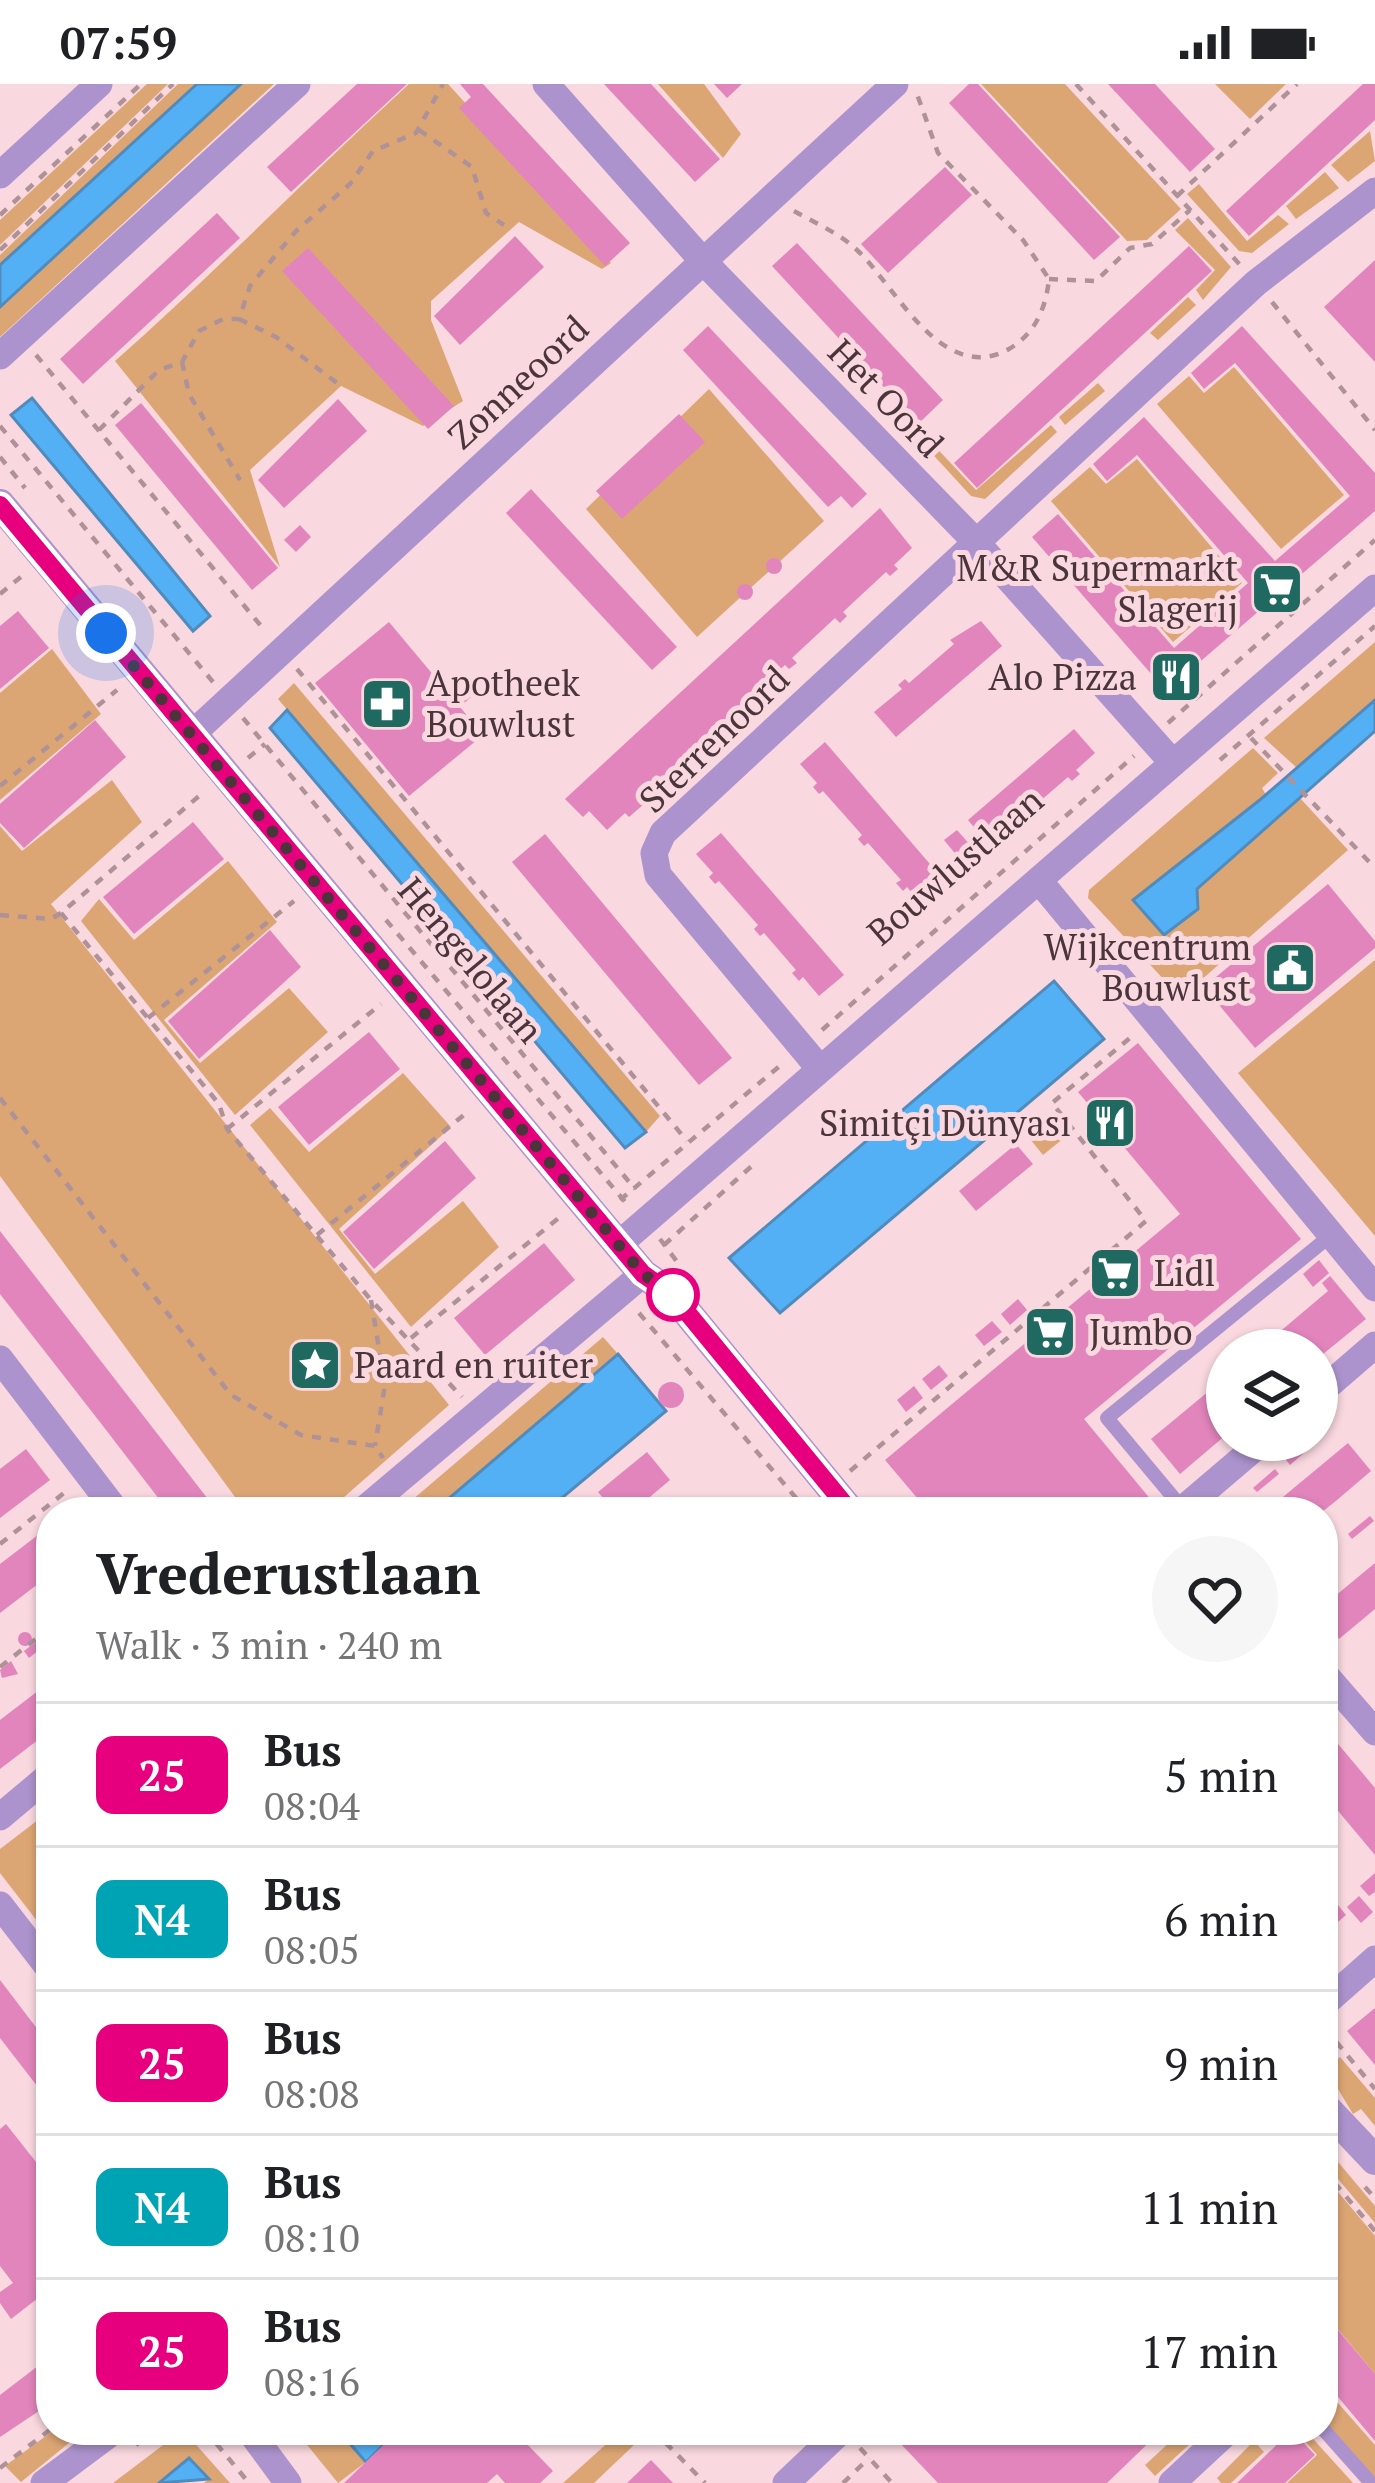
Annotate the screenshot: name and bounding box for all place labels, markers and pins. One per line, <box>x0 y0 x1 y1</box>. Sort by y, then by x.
place label: M&R Supermarkt Slagerij <box>957 544 1238 632</box>
supermarket icon: M&R Supermarkt Slagerij <box>1249 561 1305 617</box>
restaurant icon: Alo Pizza <box>1148 649 1204 705</box>
place label: Alo Pizza <box>988 653 1137 700</box>
place label: Apotheek Bouwlust <box>426 659 580 747</box>
pharmacy icon: Apotheek Bouwlust <box>359 676 415 732</box>
place label: Wijkcentrum Bouwlust <box>1043 923 1251 1011</box>
public building icon: Wijkcentrum Bouwlust <box>1262 940 1318 996</box>
restaurant icon: Simitçi Dünyası <box>1082 1095 1138 1151</box>
place label: Simitçi Dünyası <box>819 1099 1071 1146</box>
supermarket icon: Lidl <box>1087 1245 1143 1301</box>
place label: Lidl <box>1154 1249 1215 1296</box>
unlabelled marker <box>648 1270 698 1320</box>
supermarket icon: Jumbo <box>1022 1304 1078 1360</box>
place label: Jumbo <box>1089 1308 1193 1355</box>
place icon: Paard en ruiter <box>287 1337 343 1393</box>
place label: Paard en ruiter <box>354 1341 593 1388</box>

